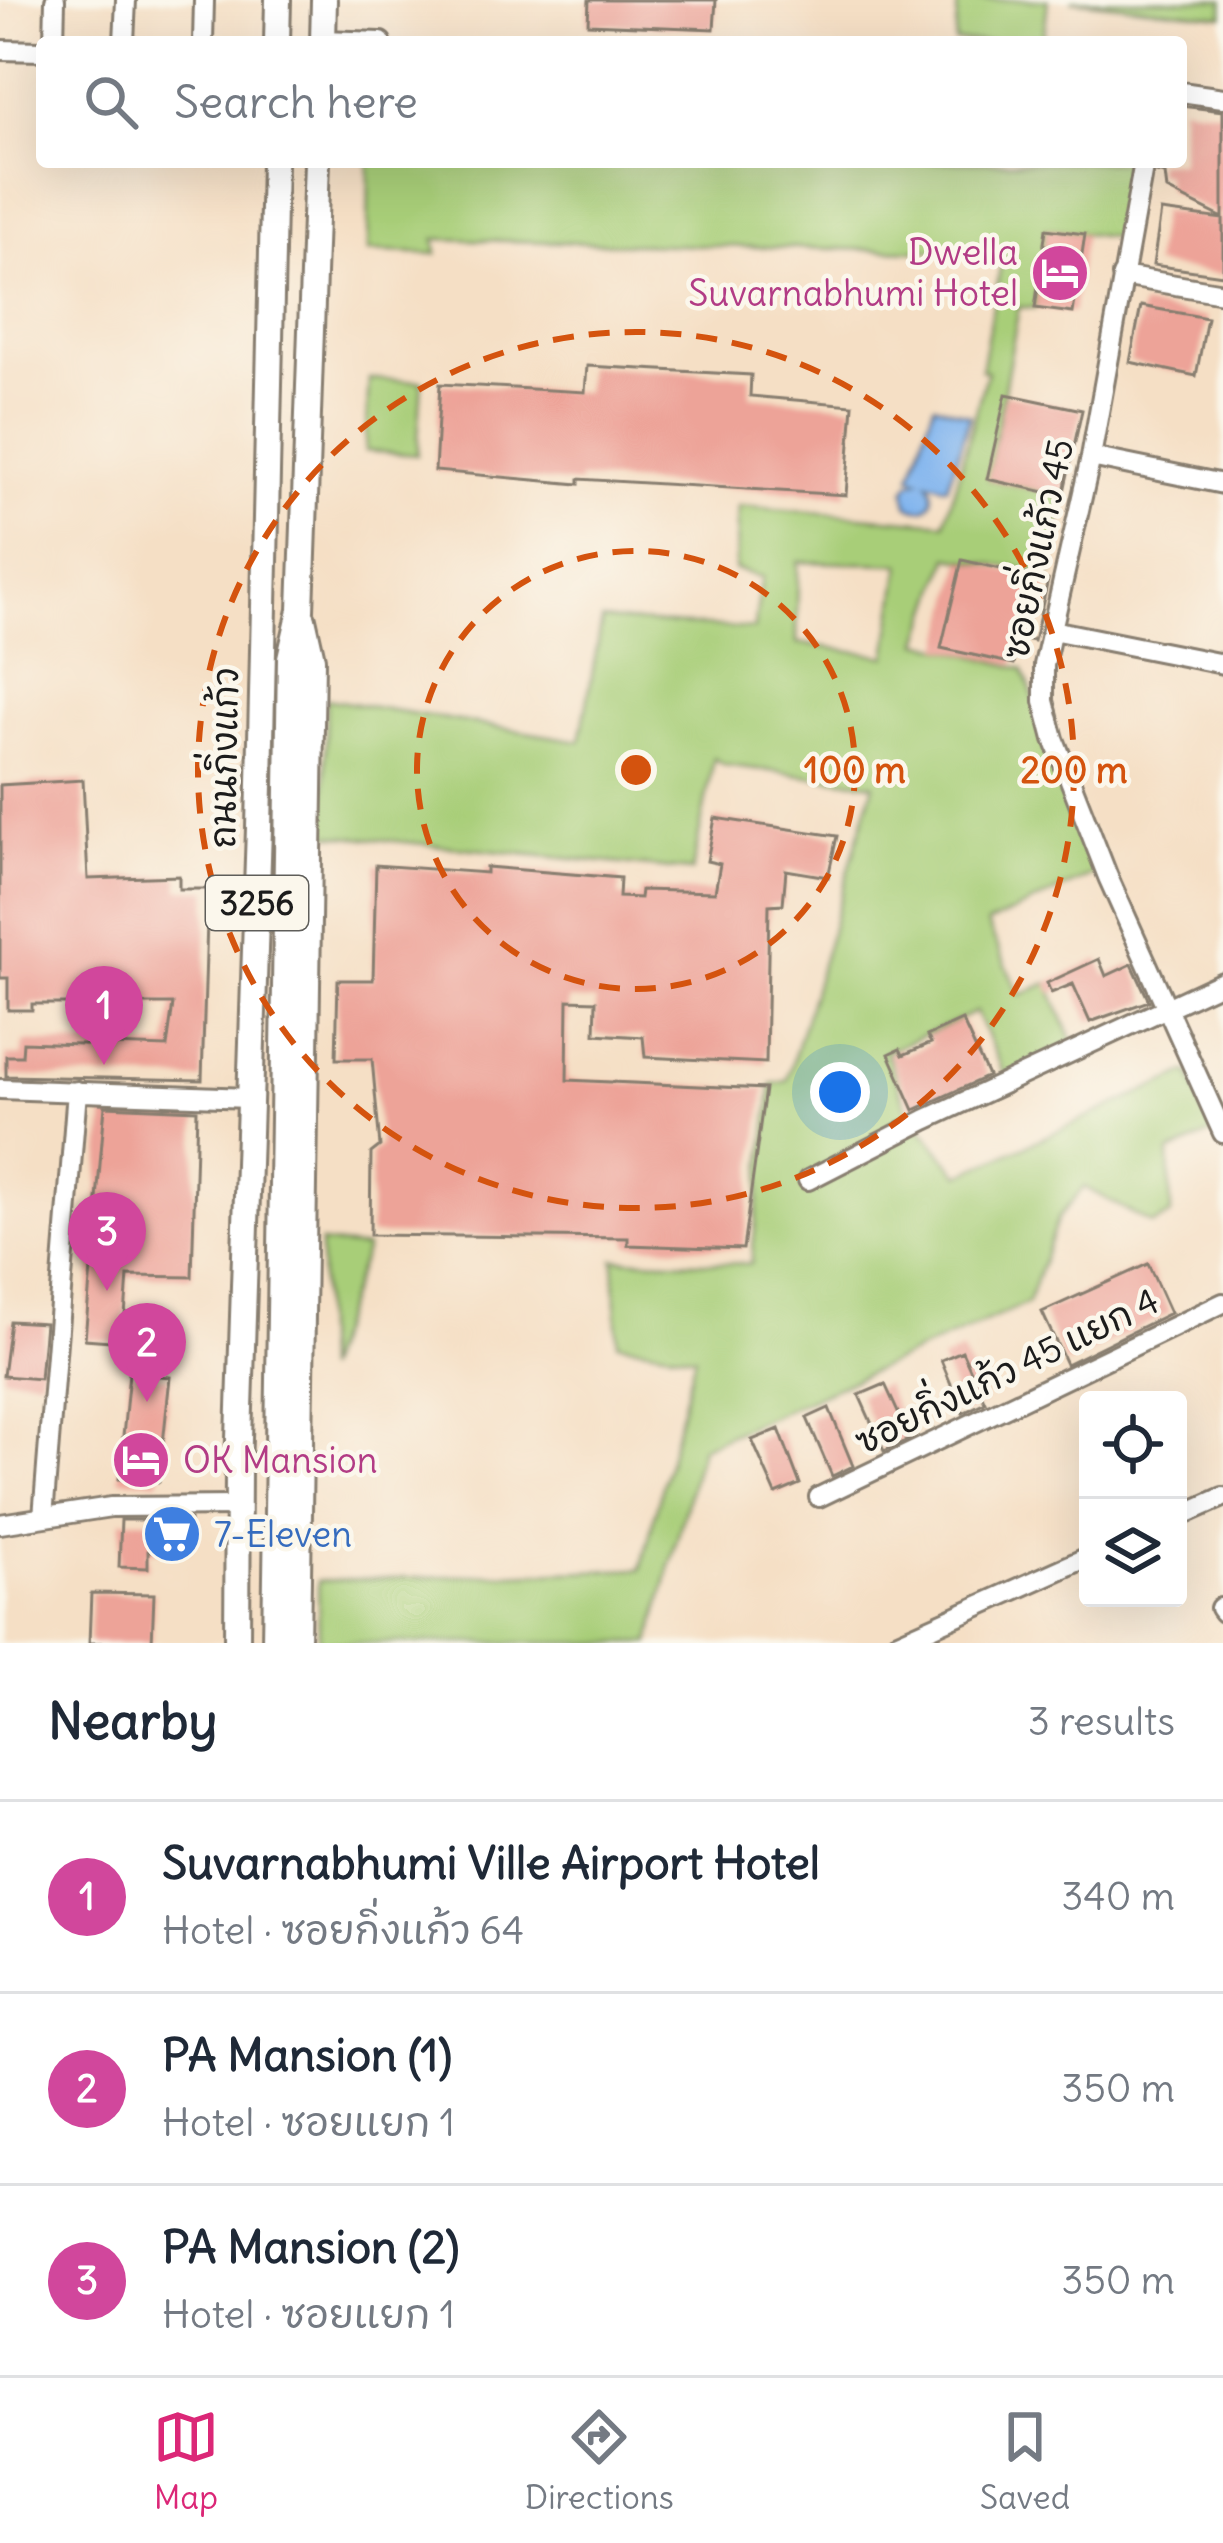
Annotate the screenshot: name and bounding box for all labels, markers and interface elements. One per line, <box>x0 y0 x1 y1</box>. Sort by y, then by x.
search box <box>36 36 1187 168</box>
icon: search <box>78 69 144 135</box>
text: Search here <box>174 74 418 130</box>
place label: Dwella Suvarnabhumi Hotel <box>688 230 1018 316</box>
hotel icon: Dwella Suvarnabhumi Hotel <box>1029 242 1091 304</box>
street label: ซอยกิ่งแก้ว 45 <box>984 433 1083 663</box>
street label: ถนนกิ่งแก้ว <box>191 667 248 849</box>
text: 100 m <box>804 748 906 793</box>
text: 200 m <box>1020 748 1128 793</box>
centre of rings <box>615 749 657 791</box>
road number: 3256 <box>206 876 308 930</box>
pin: 1 <box>65 966 143 1065</box>
your location <box>810 1062 870 1122</box>
pin: 3 <box>68 1192 146 1291</box>
street label: ซอยกิ่งแก้ว 45 แยก 4 <box>844 1270 1166 1464</box>
pin: 2 <box>108 1303 186 1402</box>
map controls <box>1079 1391 1187 1607</box>
button: locate <box>1079 1391 1187 1499</box>
hotel icon: OK Mansion <box>110 1429 172 1491</box>
place label: OK Mansion <box>183 1438 378 1483</box>
button: layers <box>1079 1499 1187 1607</box>
supermarket icon: 7-Eleven <box>141 1503 203 1565</box>
place label: 7-Eleven <box>214 1512 352 1557</box>
text: Nearby <box>48 1689 217 1753</box>
text: 3 results <box>1028 1697 1175 1746</box>
text: Suvarnabhumi Ville Airport Hotel <box>162 1835 820 1891</box>
text: 1 <box>79 1872 95 1921</box>
text: 340 m <box>1061 1872 1175 1921</box>
text: Hotel · ซอยกิ่งแก้ว 64 <box>162 1906 524 1955</box>
text: PA Mansion (1) <box>162 2027 452 2083</box>
text: 2 <box>76 2064 98 2113</box>
text: 350 m <box>1061 2064 1175 2113</box>
text: Hotel · ซอยแยก 1 <box>162 2098 455 2147</box>
text: PA Mansion (2) <box>162 2219 459 2275</box>
text: 3 <box>76 2256 98 2305</box>
text: 350 m <box>1061 2256 1175 2305</box>
text: Hotel · ซอยแยก 1 <box>162 2290 455 2339</box>
tab: Map <box>153 2404 219 2518</box>
tab: Directions <box>525 2404 674 2518</box>
tab: Saved <box>980 2404 1070 2518</box>

